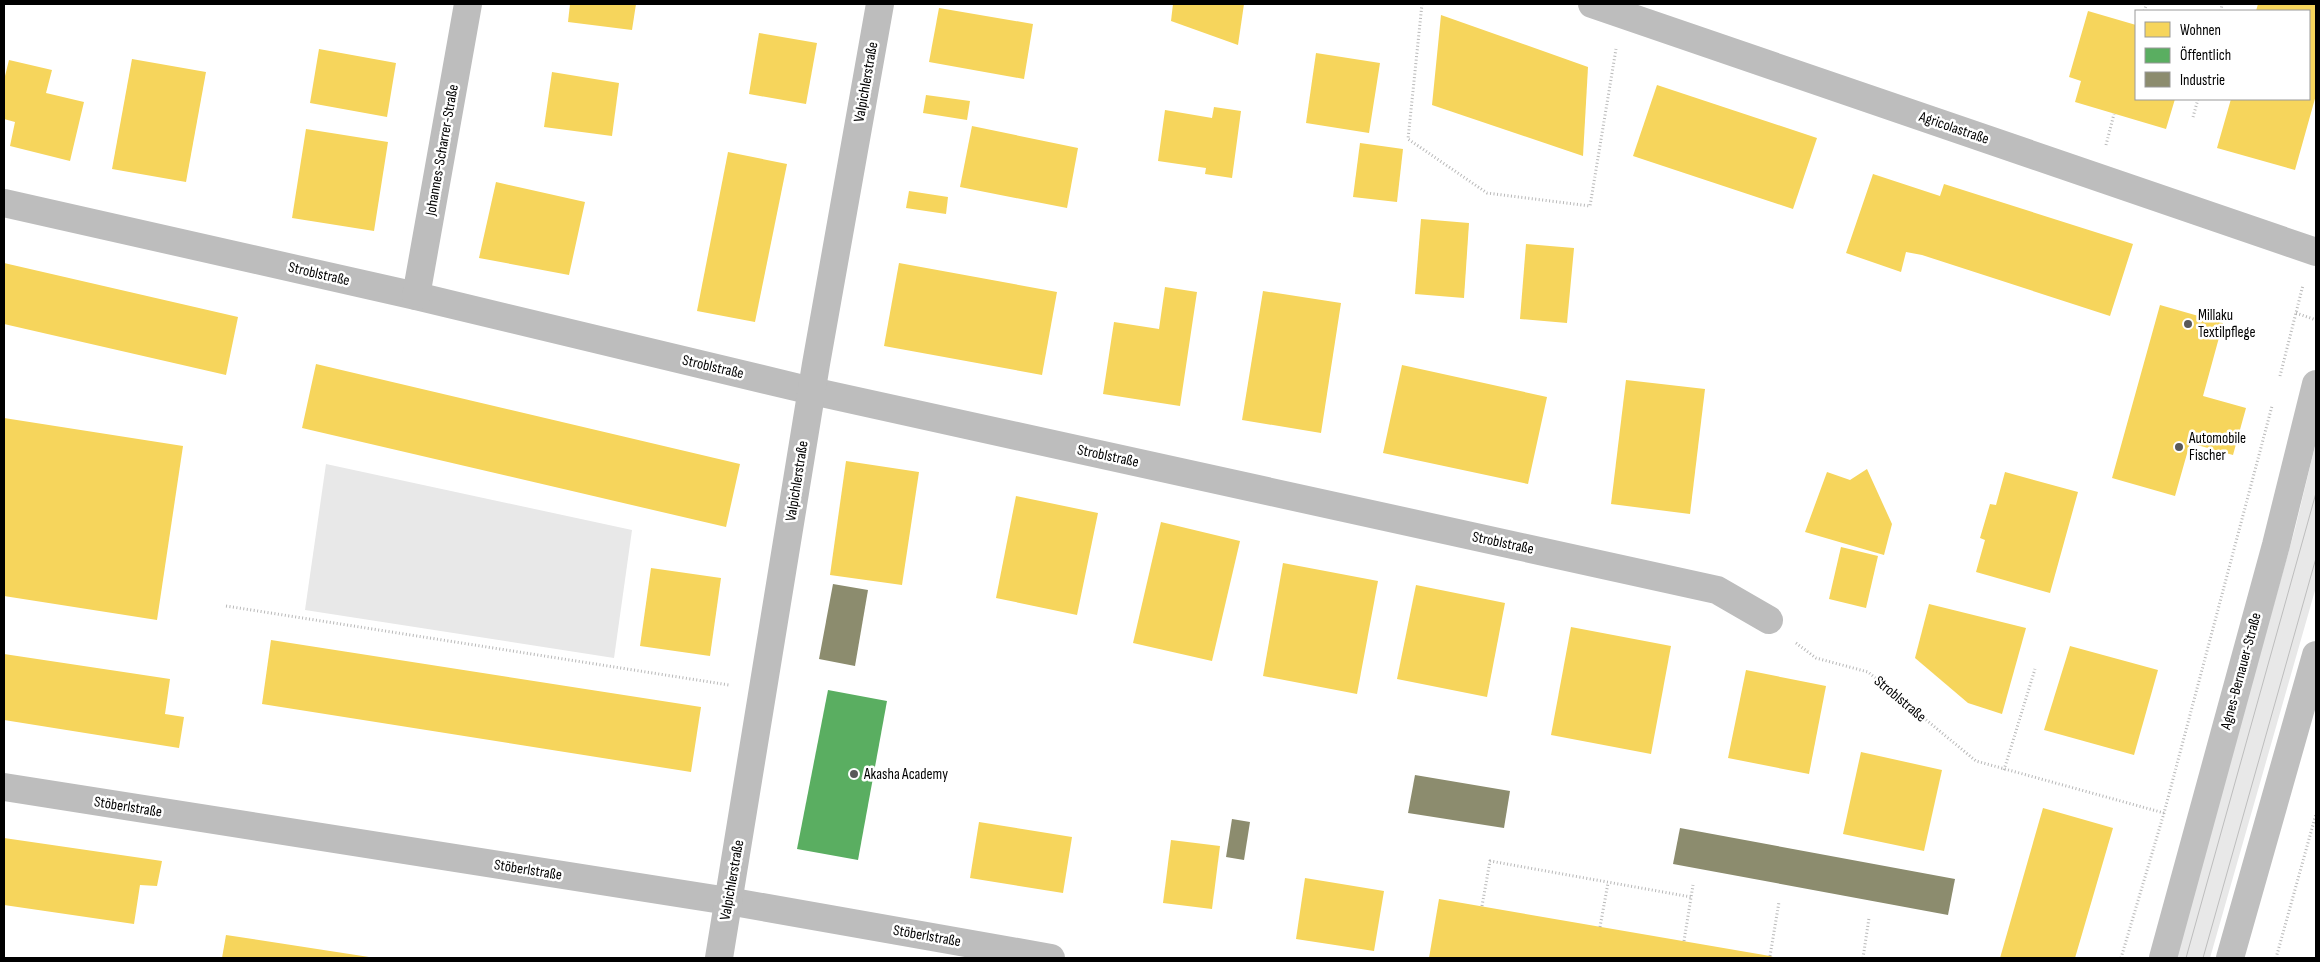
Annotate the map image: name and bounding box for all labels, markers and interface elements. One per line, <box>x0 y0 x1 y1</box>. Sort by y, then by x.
legend <box>2135 10 2310 100</box>
text: Wohnen <box>2180 21 2221 40</box>
street label: Valpichlerstraße <box>850 40 882 124</box>
text: Öffentlich <box>2180 46 2231 65</box>
text: Industrie <box>2180 71 2225 90</box>
street label: Johannes-Scharrer-Straße <box>421 83 463 218</box>
street label: Agricolastraße <box>1916 107 1991 149</box>
street label: Stroblstraße <box>286 258 352 290</box>
place label: Millaku Textilpflege <box>2198 306 2255 342</box>
marker: Millaku Textilpflege <box>2182 318 2194 330</box>
street label: Stroblstraße <box>680 351 746 383</box>
place label: Automobile Fischer <box>2188 429 2246 465</box>
street label: Valpichlerstraße <box>781 439 813 523</box>
street label: Stroblstraße <box>1075 440 1141 472</box>
marker: Automobile Fischer <box>2173 441 2185 453</box>
street label: Stroblstraße <box>1470 527 1536 559</box>
street label: Agnes-Bernauer-Straße <box>2216 610 2266 733</box>
street label: Stroblstraße <box>1870 672 1930 726</box>
place label: Akasha Academy <box>863 765 948 784</box>
marker: Akasha Academy <box>848 768 860 780</box>
street label: Stöberlstraße <box>93 792 163 822</box>
street label: Valpichlerstraße <box>716 838 748 922</box>
street label: Stöberlstraße <box>493 855 563 885</box>
street label: Stöberlstraße <box>892 921 962 951</box>

